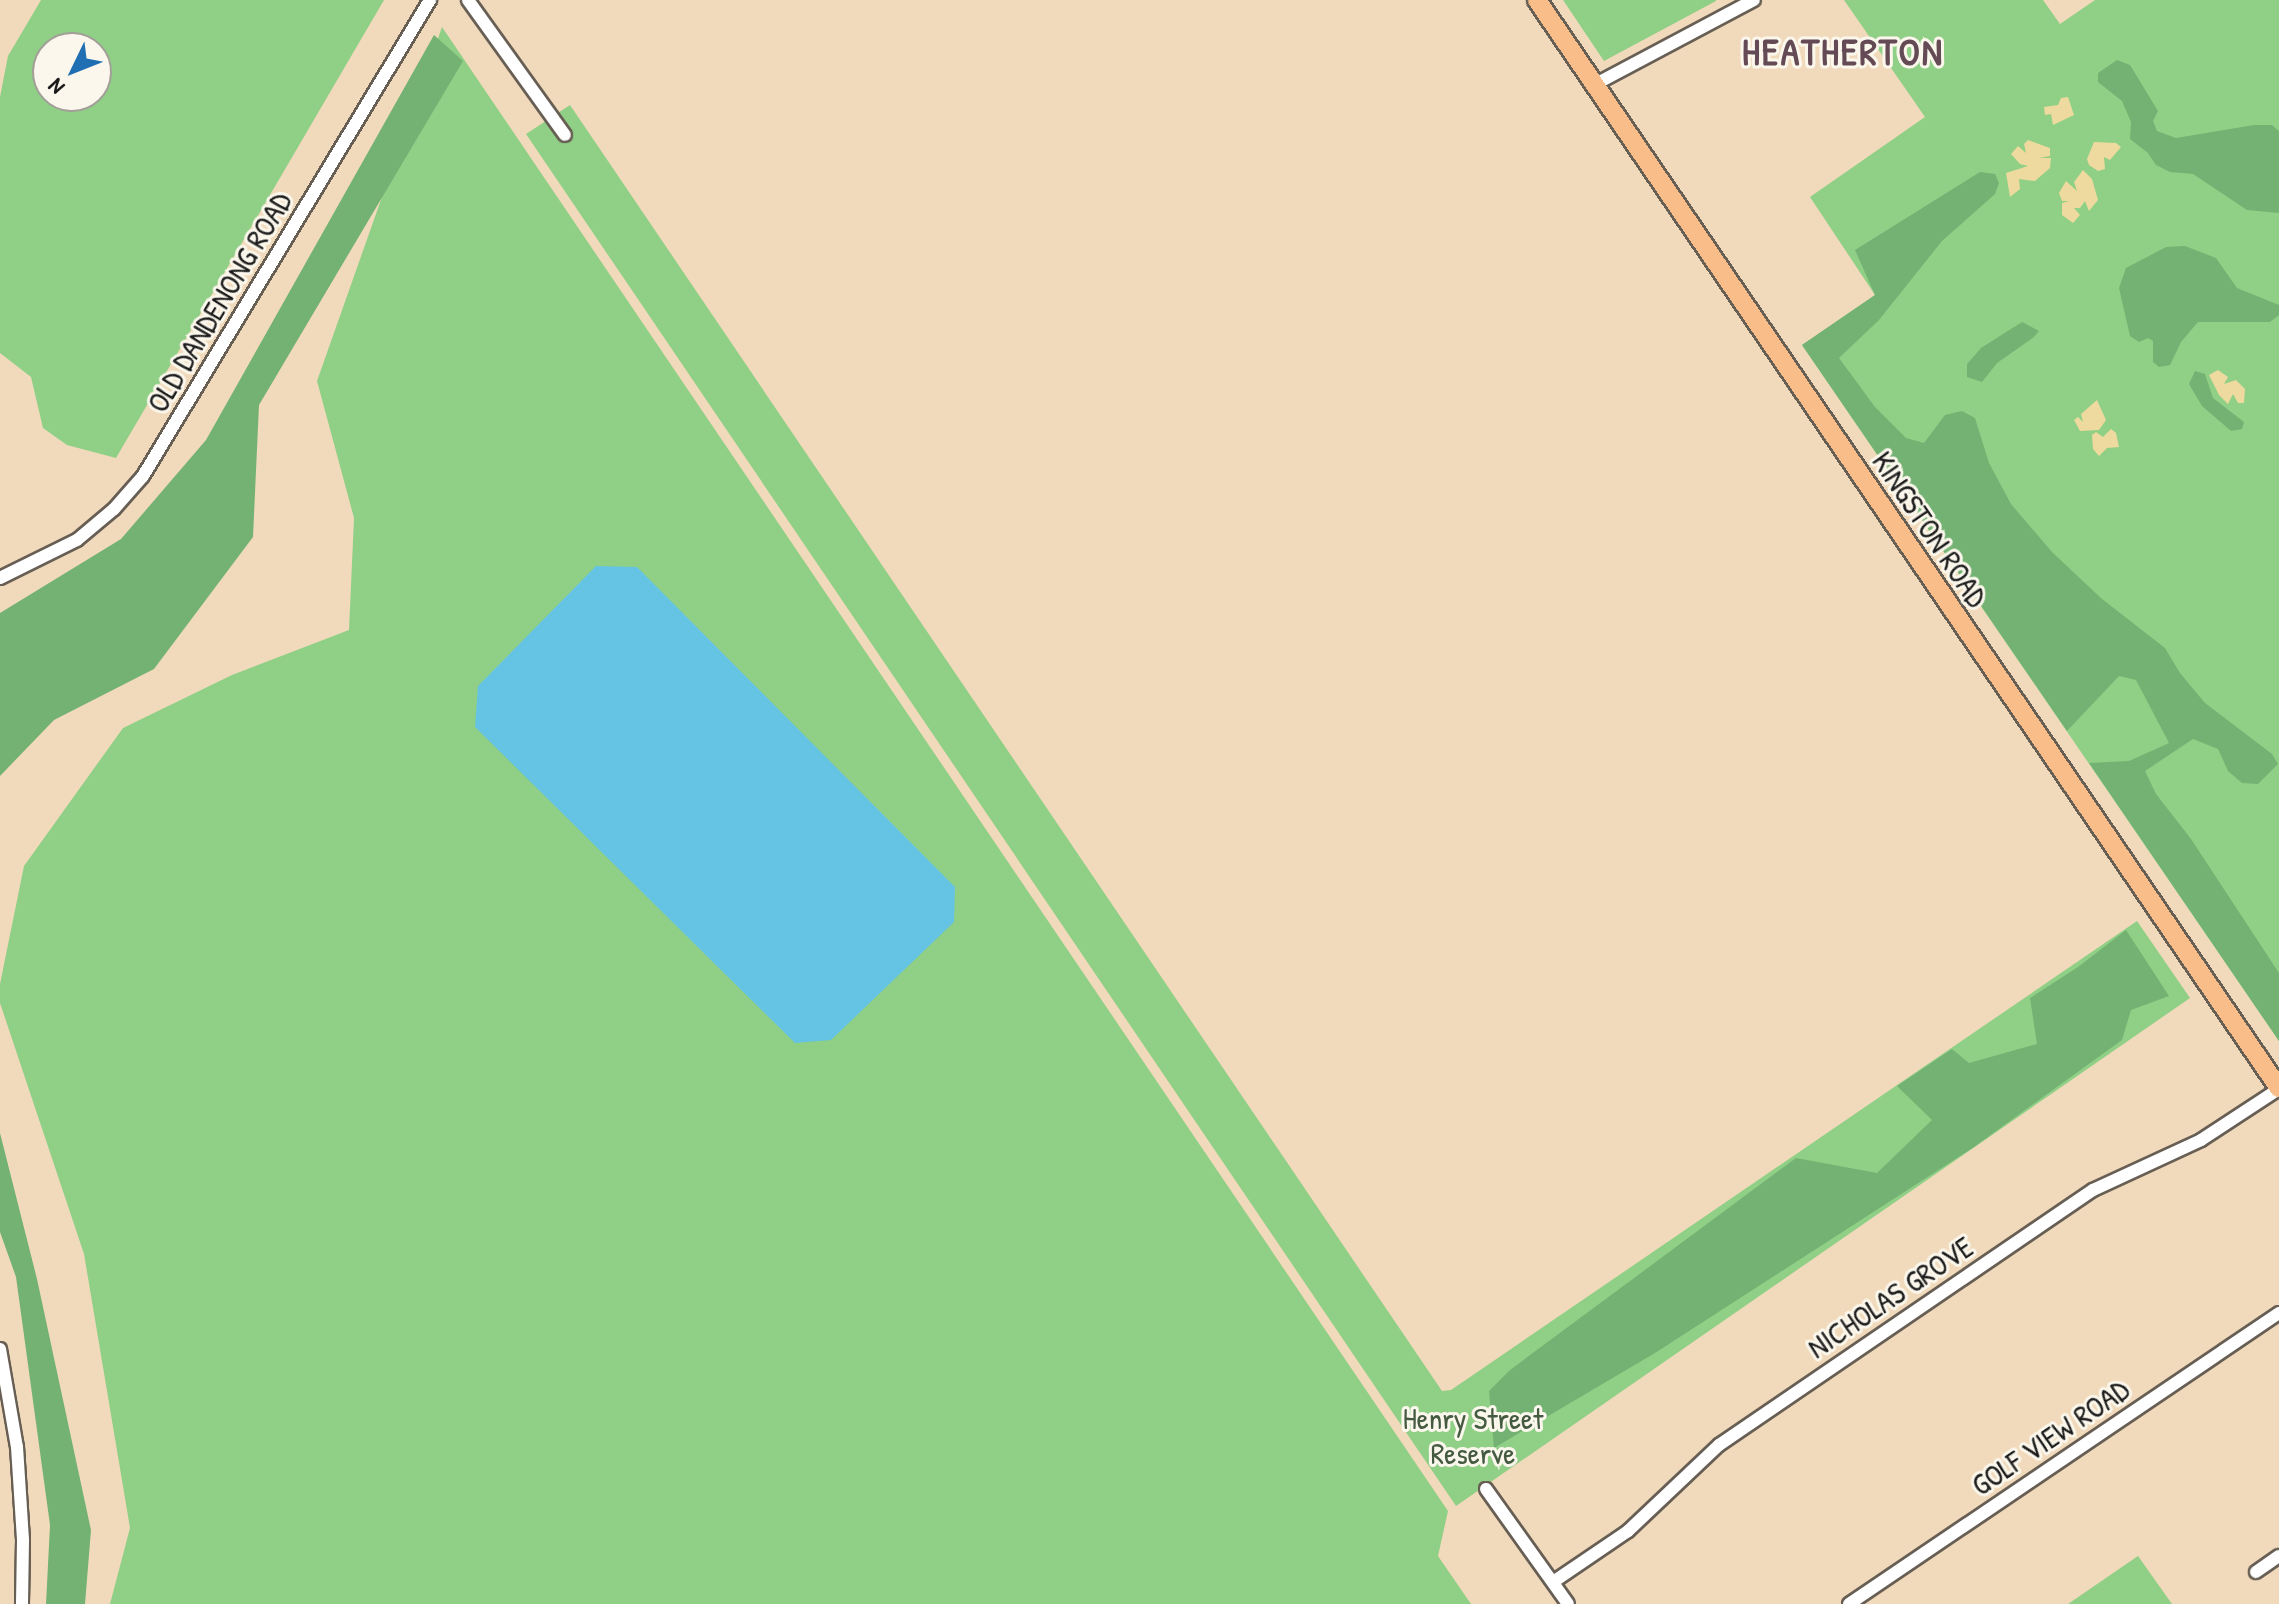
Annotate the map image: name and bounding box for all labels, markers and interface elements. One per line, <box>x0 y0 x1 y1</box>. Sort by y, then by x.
district label: HEATHERTON <box>1742 29 1944 75</box>
north arrow <box>32 32 112 112</box>
text: N <box>41 72 71 102</box>
street label: OLD DANDENONG ROAD <box>139 185 299 419</box>
street label: KINGSTON ROAD <box>1865 444 1995 614</box>
street label: NICHOLAS GROVE <box>1801 1229 1979 1365</box>
street label: GOLF VIEW ROAD <box>1964 1371 2136 1503</box>
park label: Henry Street Reserve <box>1403 1400 1543 1470</box>

